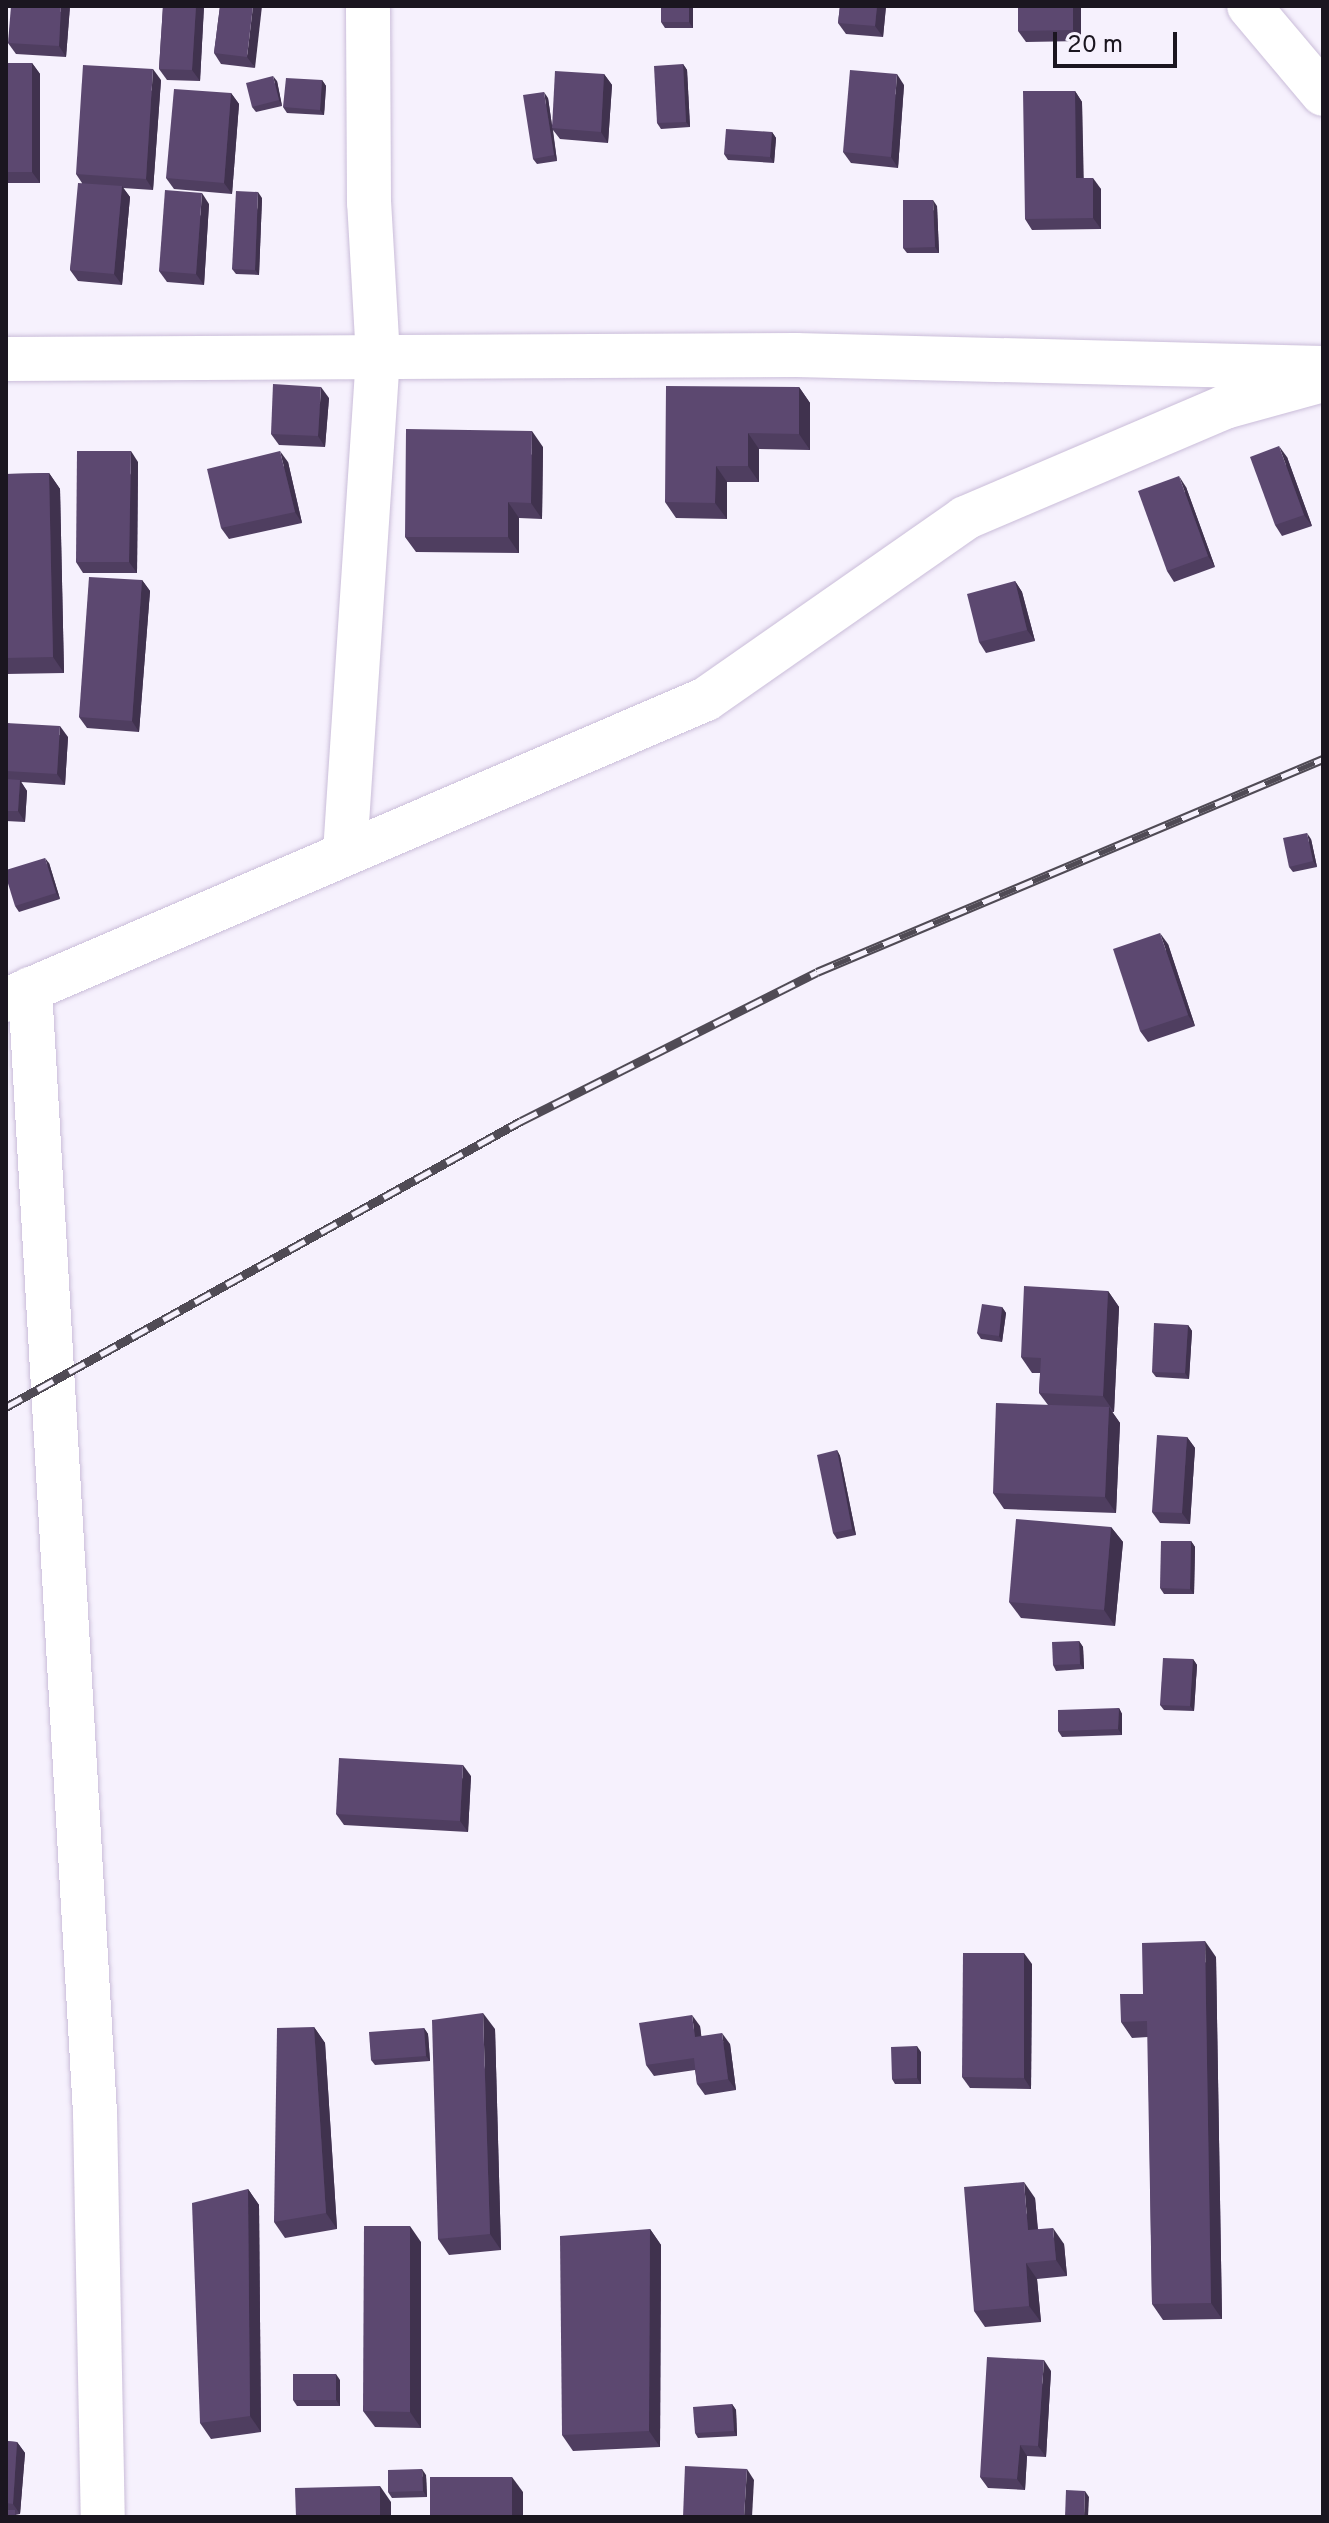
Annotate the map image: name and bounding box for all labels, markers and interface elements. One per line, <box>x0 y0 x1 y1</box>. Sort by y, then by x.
scale bar <box>1057 16 1181 66</box>
text: 20 m <box>1067 31 1123 61</box>

